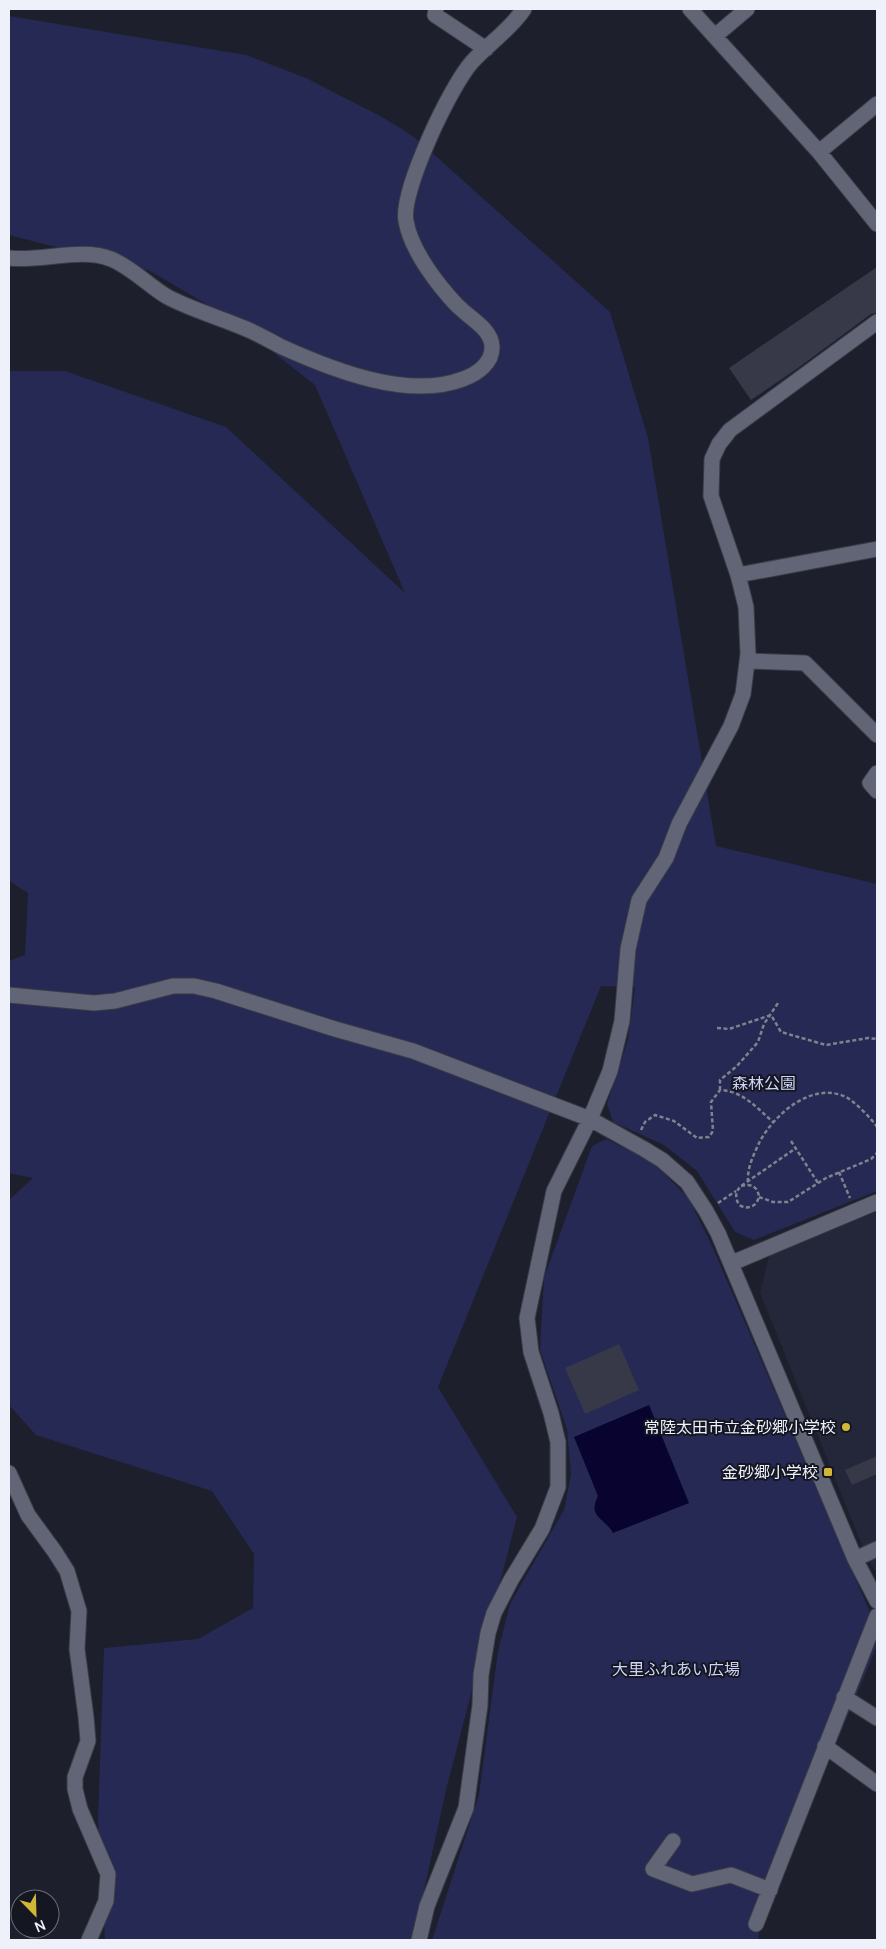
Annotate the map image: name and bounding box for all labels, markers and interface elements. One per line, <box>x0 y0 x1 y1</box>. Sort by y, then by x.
park label: 森林公園 <box>732 1072 796 1094</box>
place label: 常陸太田市立金砂郷小学校 <box>644 1416 836 1438</box>
marker: 常陸太田市立金砂郷小学校 <box>840 1421 852 1433</box>
place label: 金砂郷小学校 <box>722 1461 818 1483</box>
marker: 金砂郷小学校 <box>822 1466 834 1478</box>
park label: 大里ふれあい広場 <box>612 1658 740 1680</box>
north arrow <box>10 1889 60 1939</box>
text: N <box>32 1916 49 1937</box>

